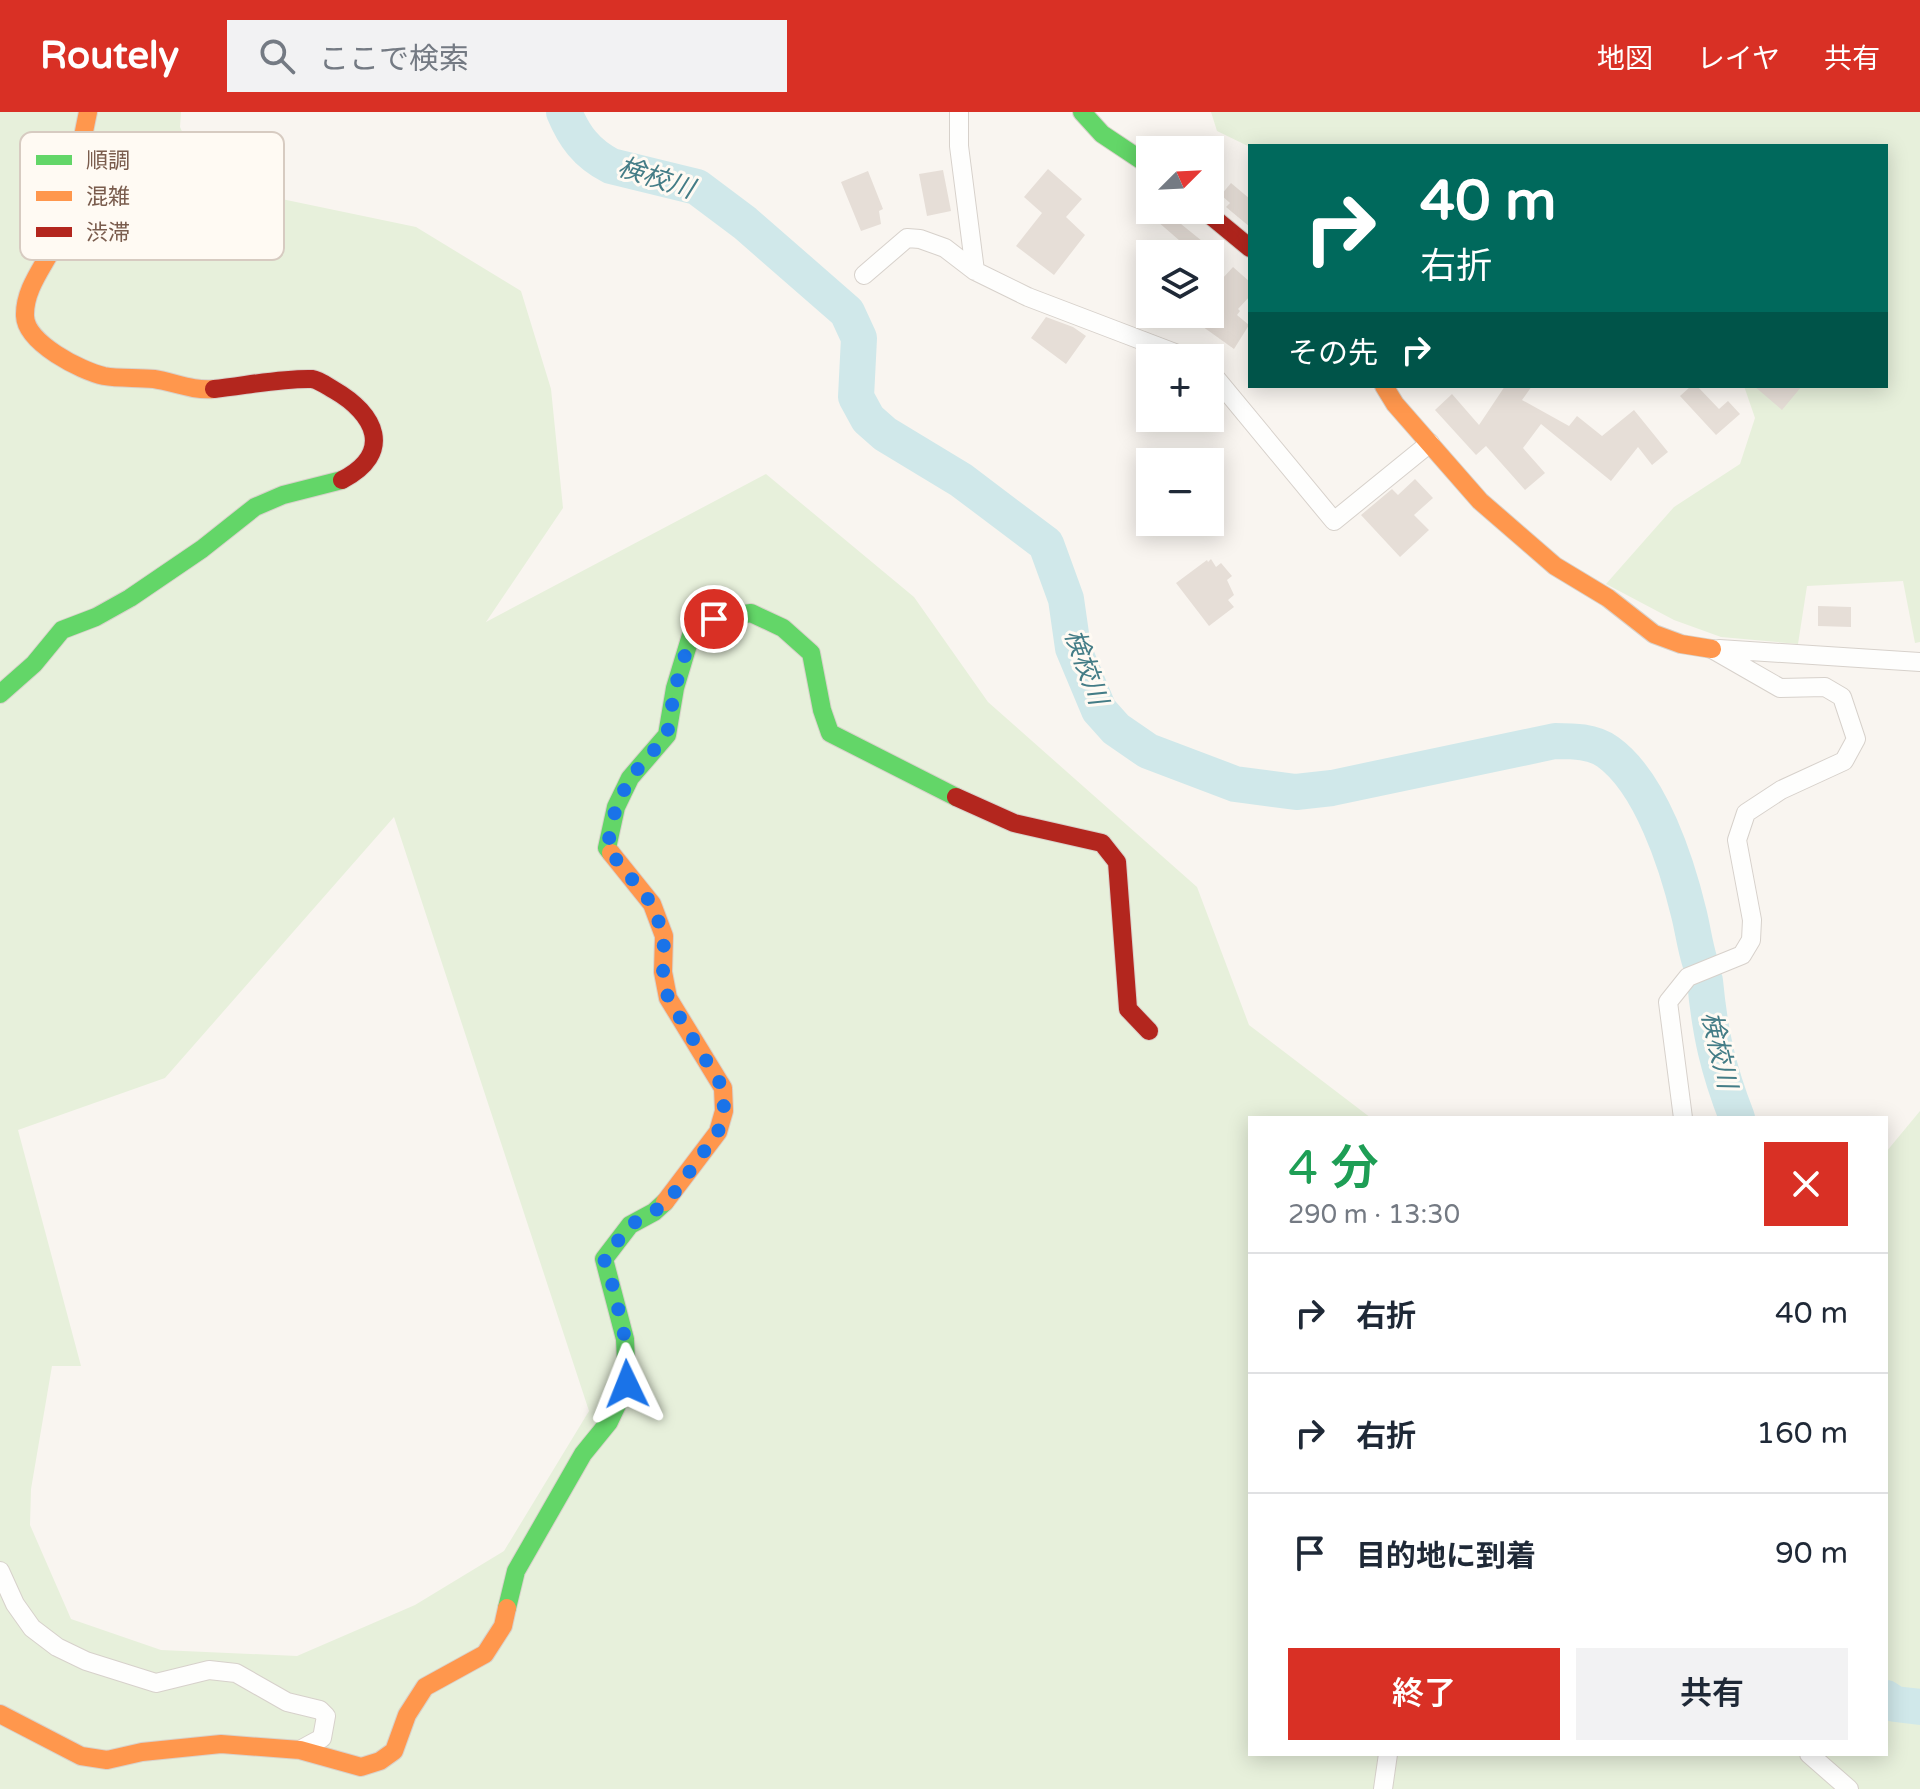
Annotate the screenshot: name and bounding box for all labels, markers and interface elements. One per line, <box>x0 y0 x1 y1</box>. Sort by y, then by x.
search box <box>227 20 787 92</box>
text: Routely <box>40 33 179 79</box>
icon: search <box>255 34 299 78</box>
text: ここで検索 <box>319 41 469 78</box>
text: 地図 <box>1597 42 1653 76</box>
text: レイヤ <box>1697 42 1780 76</box>
text: 共有 <box>1824 42 1880 76</box>
legend <box>20 132 284 260</box>
north arrow <box>1136 136 1224 224</box>
map controls <box>1136 136 1224 536</box>
text: 順調 <box>86 148 130 174</box>
water label: 検校川 <box>614 151 701 206</box>
text: 40 m <box>1420 168 1556 235</box>
icon: right <box>1288 176 1392 280</box>
text: 混雑 <box>86 184 130 210</box>
text: 渋滞 <box>86 220 130 246</box>
button: layers <box>1136 240 1224 328</box>
text: 右折 <box>1420 245 1492 288</box>
icon: right <box>1394 328 1438 372</box>
text: その先 <box>1288 335 1378 372</box>
button: + <box>1136 344 1224 432</box>
button: − <box>1136 448 1224 536</box>
pin <box>680 585 748 653</box>
icon: arrive <box>692 597 736 641</box>
water label: 検校川 <box>1058 625 1115 712</box>
water label: 検校川 <box>1695 1009 1744 1094</box>
text: 4 分 <box>1288 1140 1379 1198</box>
button: close <box>1764 1142 1848 1226</box>
text: 290 m · 13:30 <box>1288 1199 1460 1230</box>
icon: right <box>1288 1291 1332 1335</box>
text: 40 m <box>1775 1295 1848 1332</box>
text: 右折 <box>1356 1298 1416 1335</box>
position arrow <box>585 1342 669 1426</box>
icon: right <box>1288 1411 1332 1455</box>
text: 160 m <box>1756 1415 1848 1452</box>
text: 右折 <box>1356 1418 1416 1455</box>
icon: arrive <box>1288 1531 1332 1575</box>
text: 90 m <box>1775 1535 1848 1572</box>
text: 目的地に到着 <box>1356 1538 1536 1575</box>
button: 終了 <box>1288 1648 1560 1740</box>
button: 共有 <box>1576 1648 1848 1740</box>

